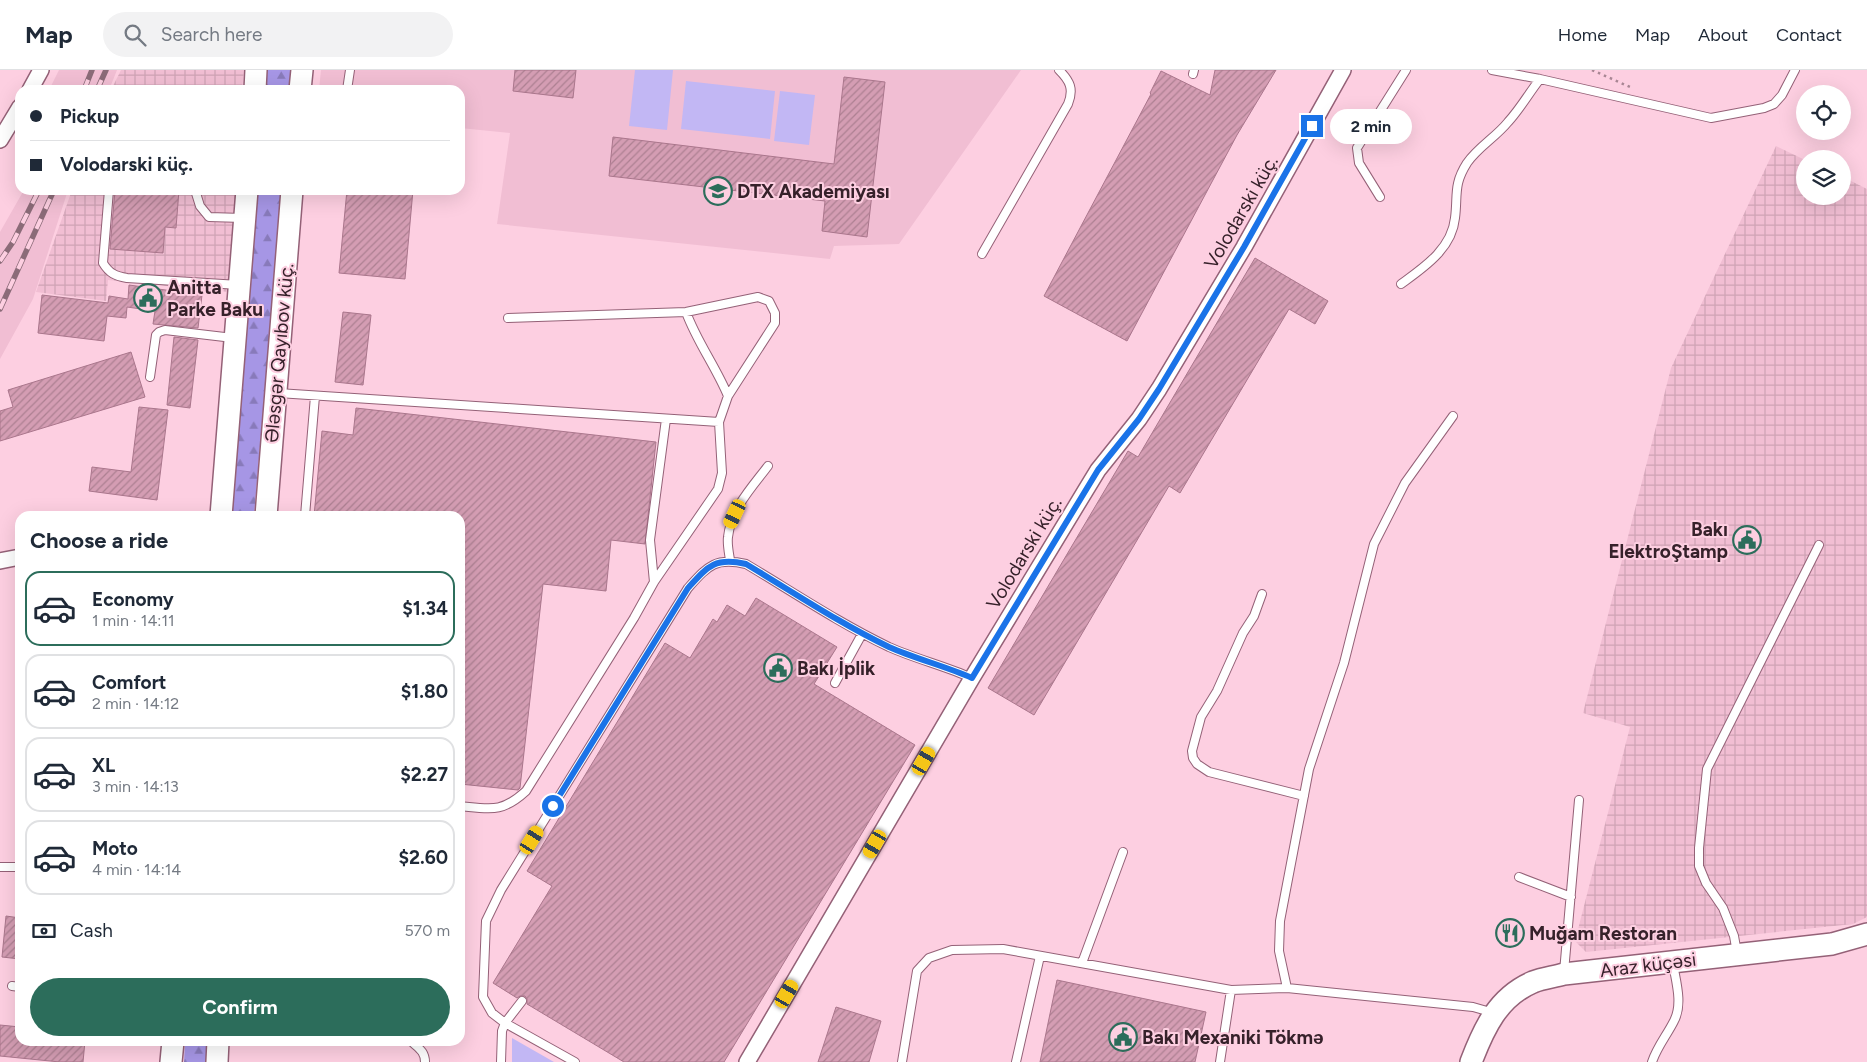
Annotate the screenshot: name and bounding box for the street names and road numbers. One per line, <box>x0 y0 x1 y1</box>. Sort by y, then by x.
street label: Volodarski küç. <box>1199 151 1283 273</box>
street label: Ələsgər Qayıbov küç. <box>260 262 298 444</box>
street label: Volodarski küç. <box>981 493 1067 613</box>
street label: Araz küçəsi <box>1598 948 1698 982</box>

